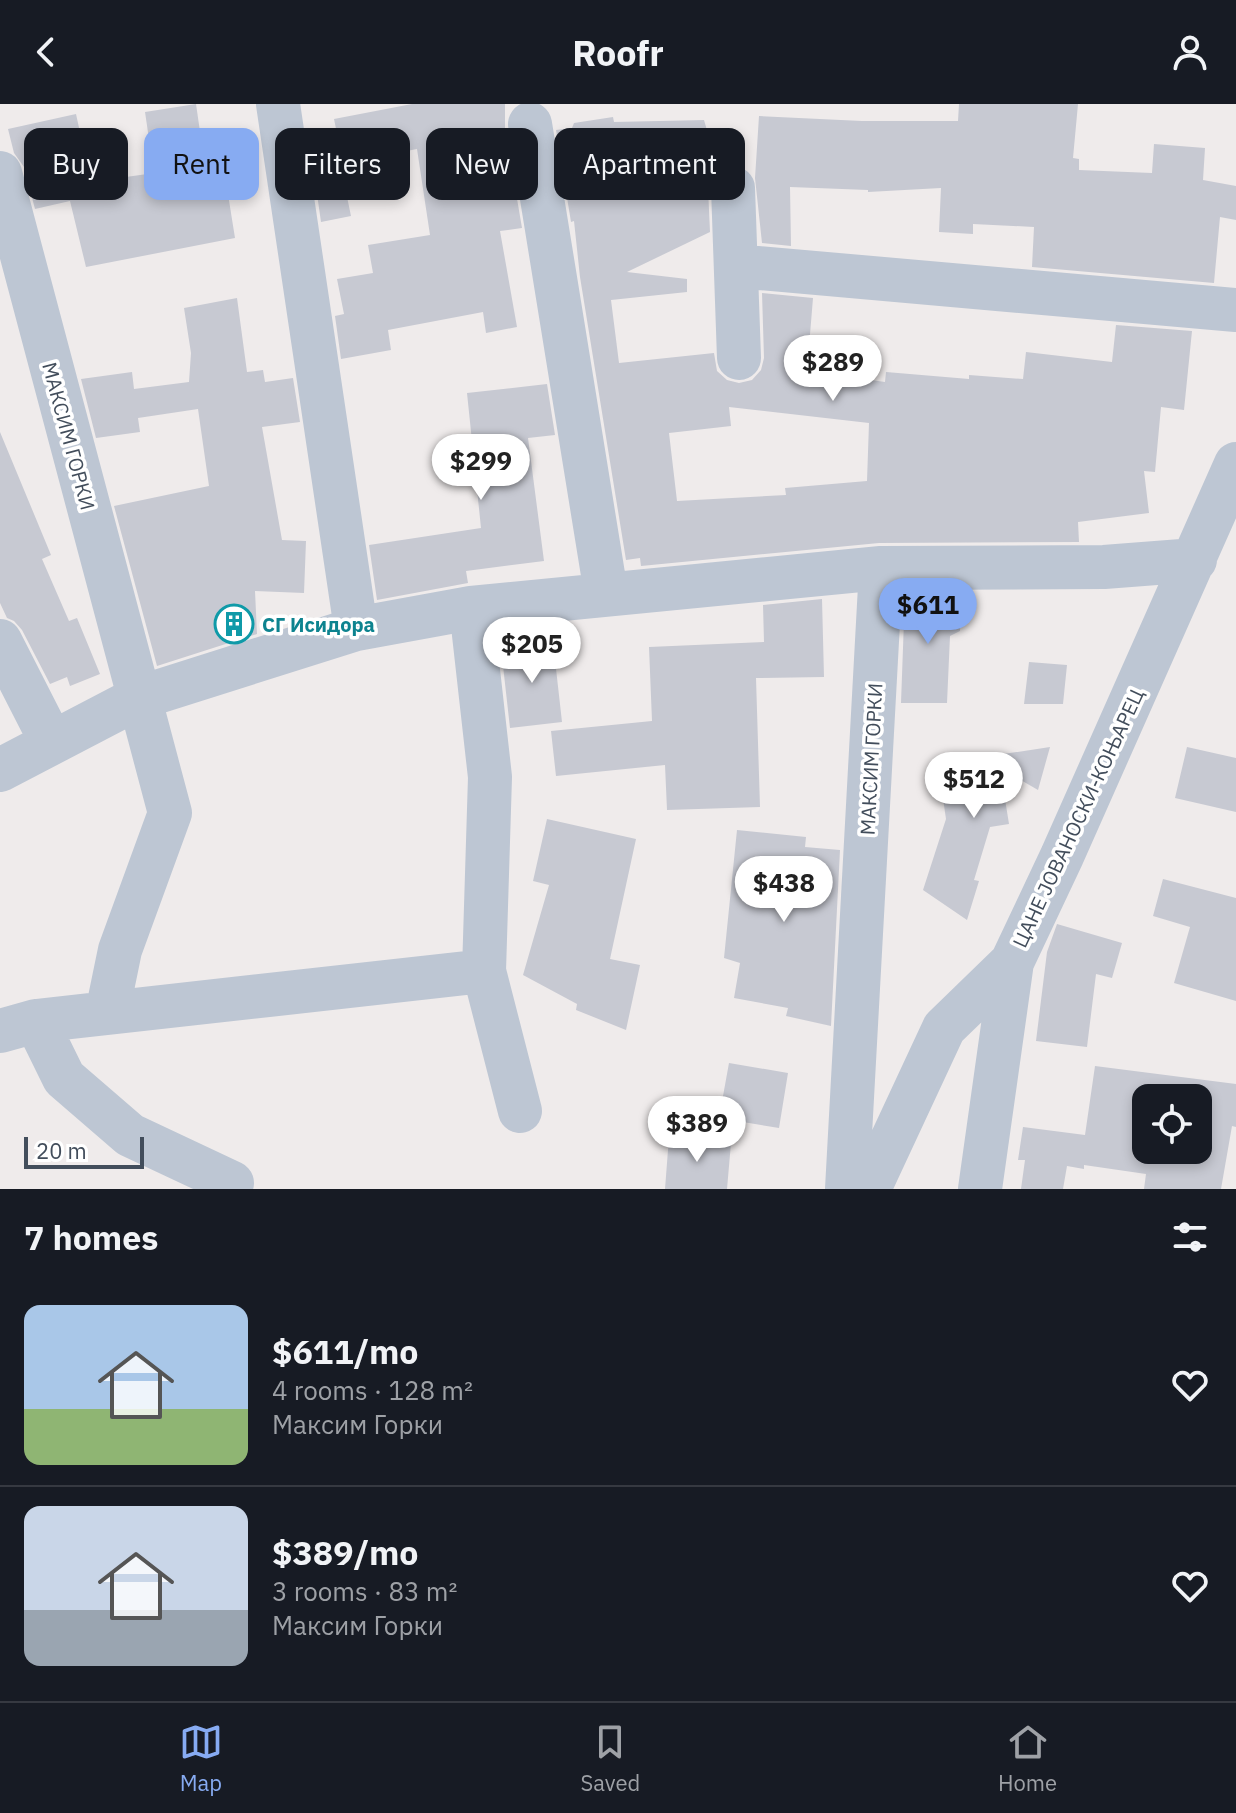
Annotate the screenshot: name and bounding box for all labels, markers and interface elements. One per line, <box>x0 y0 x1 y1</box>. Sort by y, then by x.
text: Roofr <box>572 29 664 76</box>
icon: back <box>24 30 68 74</box>
icon: person <box>1168 30 1212 74</box>
chip: Buy <box>24 128 128 200</box>
chip: Rent <box>144 128 259 200</box>
chip: Filters <box>275 128 410 200</box>
chip: New <box>426 128 538 200</box>
chip: Apartment <box>554 128 745 200</box>
pin: $289 <box>786 335 880 403</box>
text: $289 <box>802 344 864 378</box>
street label: МАКСИМ ГОРКИ <box>36 359 102 513</box>
pin: $299 <box>434 434 528 502</box>
text: $299 <box>450 443 512 477</box>
pin: $611 <box>881 578 975 646</box>
text: $611 <box>897 587 959 621</box>
building icon: СГ Исидора <box>213 603 255 645</box>
place label: СГ Исидора <box>262 611 375 638</box>
pin: $205 <box>485 617 579 685</box>
text: $205 <box>501 626 563 660</box>
street label: МАКСИМ ГОРКИ <box>854 682 888 836</box>
street label: ЦАНЕ ЈОВАНОСКИ-КОЊАРЕЦ <box>1006 684 1150 952</box>
pin: $512 <box>927 752 1021 820</box>
text: $512 <box>943 761 1005 795</box>
pin: $438 <box>737 856 831 924</box>
text: $438 <box>753 865 815 899</box>
map controls <box>1132 1084 1212 1164</box>
button: locate <box>1132 1084 1212 1164</box>
pin: $389 <box>650 1096 744 1164</box>
text: $389 <box>666 1105 728 1139</box>
scale bar <box>24 1133 144 1169</box>
text: 20 m <box>36 1136 87 1165</box>
text: 7 homes <box>24 1215 159 1259</box>
icon: filters <box>1168 1215 1212 1259</box>
text: $611/mo <box>272 1329 419 1373</box>
icon: home <box>88 1337 184 1433</box>
icon: heart <box>1168 1363 1212 1407</box>
text: 4 rooms · 128 m² <box>272 1373 473 1407</box>
text: Максим Горки <box>272 1407 443 1441</box>
text: $389/mo <box>272 1530 419 1574</box>
icon: home <box>88 1538 184 1634</box>
icon: heart <box>1168 1564 1212 1608</box>
text: 3 rooms · 83 m² <box>272 1574 457 1608</box>
text: Максим Горки <box>272 1608 443 1642</box>
tab: Map <box>179 1720 223 1797</box>
tab: Saved <box>580 1720 640 1797</box>
tab: Home <box>998 1720 1057 1797</box>

